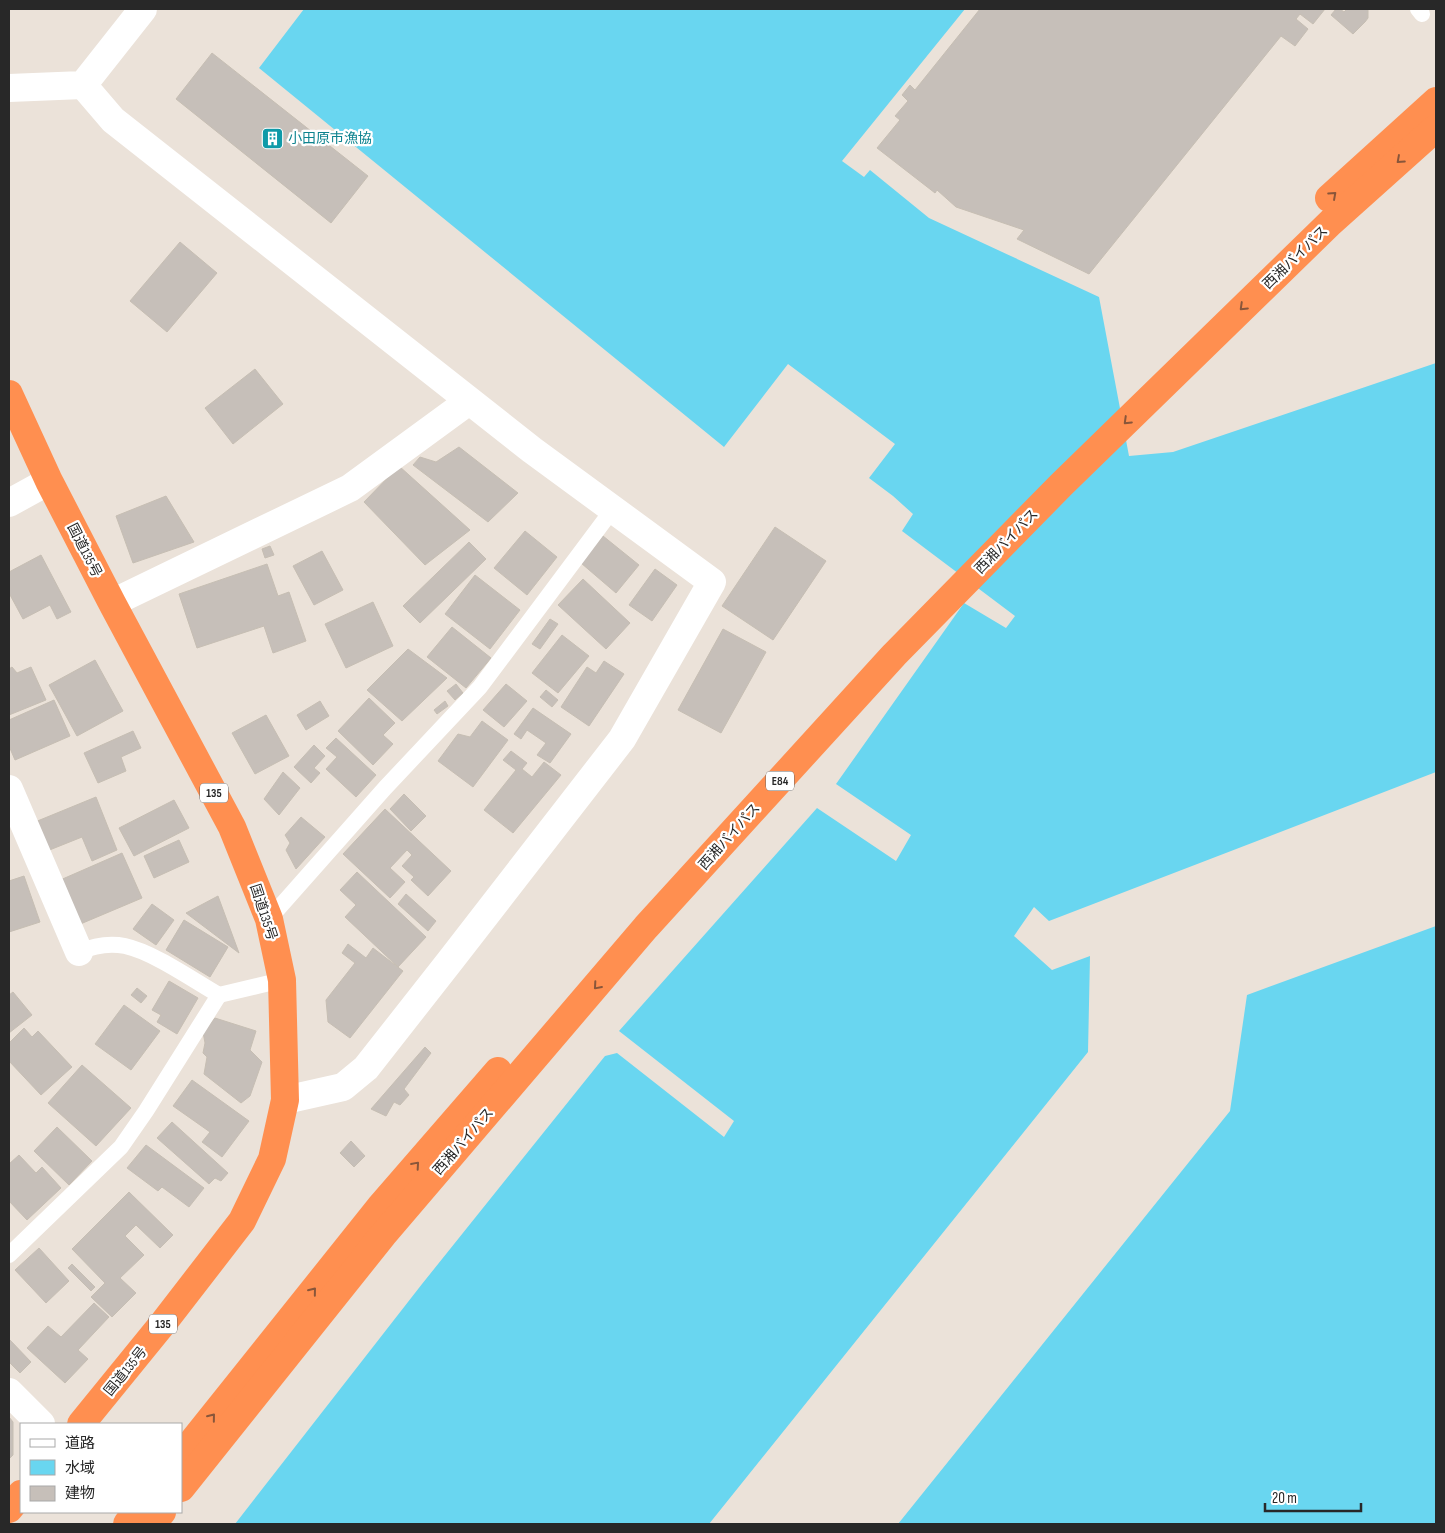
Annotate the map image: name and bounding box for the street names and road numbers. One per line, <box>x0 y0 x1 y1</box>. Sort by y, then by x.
street label: 西湘バイパス <box>1259 222 1331 293</box>
street label: 西湘バイパス <box>971 505 1042 577</box>
street label: 国道135号 <box>64 520 105 580</box>
road number: E84 <box>766 771 794 790</box>
road number: 135 <box>200 784 228 802</box>
street label: 西湘バイパス <box>695 800 764 873</box>
street label: 国道135号 <box>246 882 281 943</box>
street label: 西湘バイパス <box>429 1104 497 1179</box>
road number: 135 <box>149 1315 177 1334</box>
street label: 国道135号 <box>100 1343 150 1399</box>

